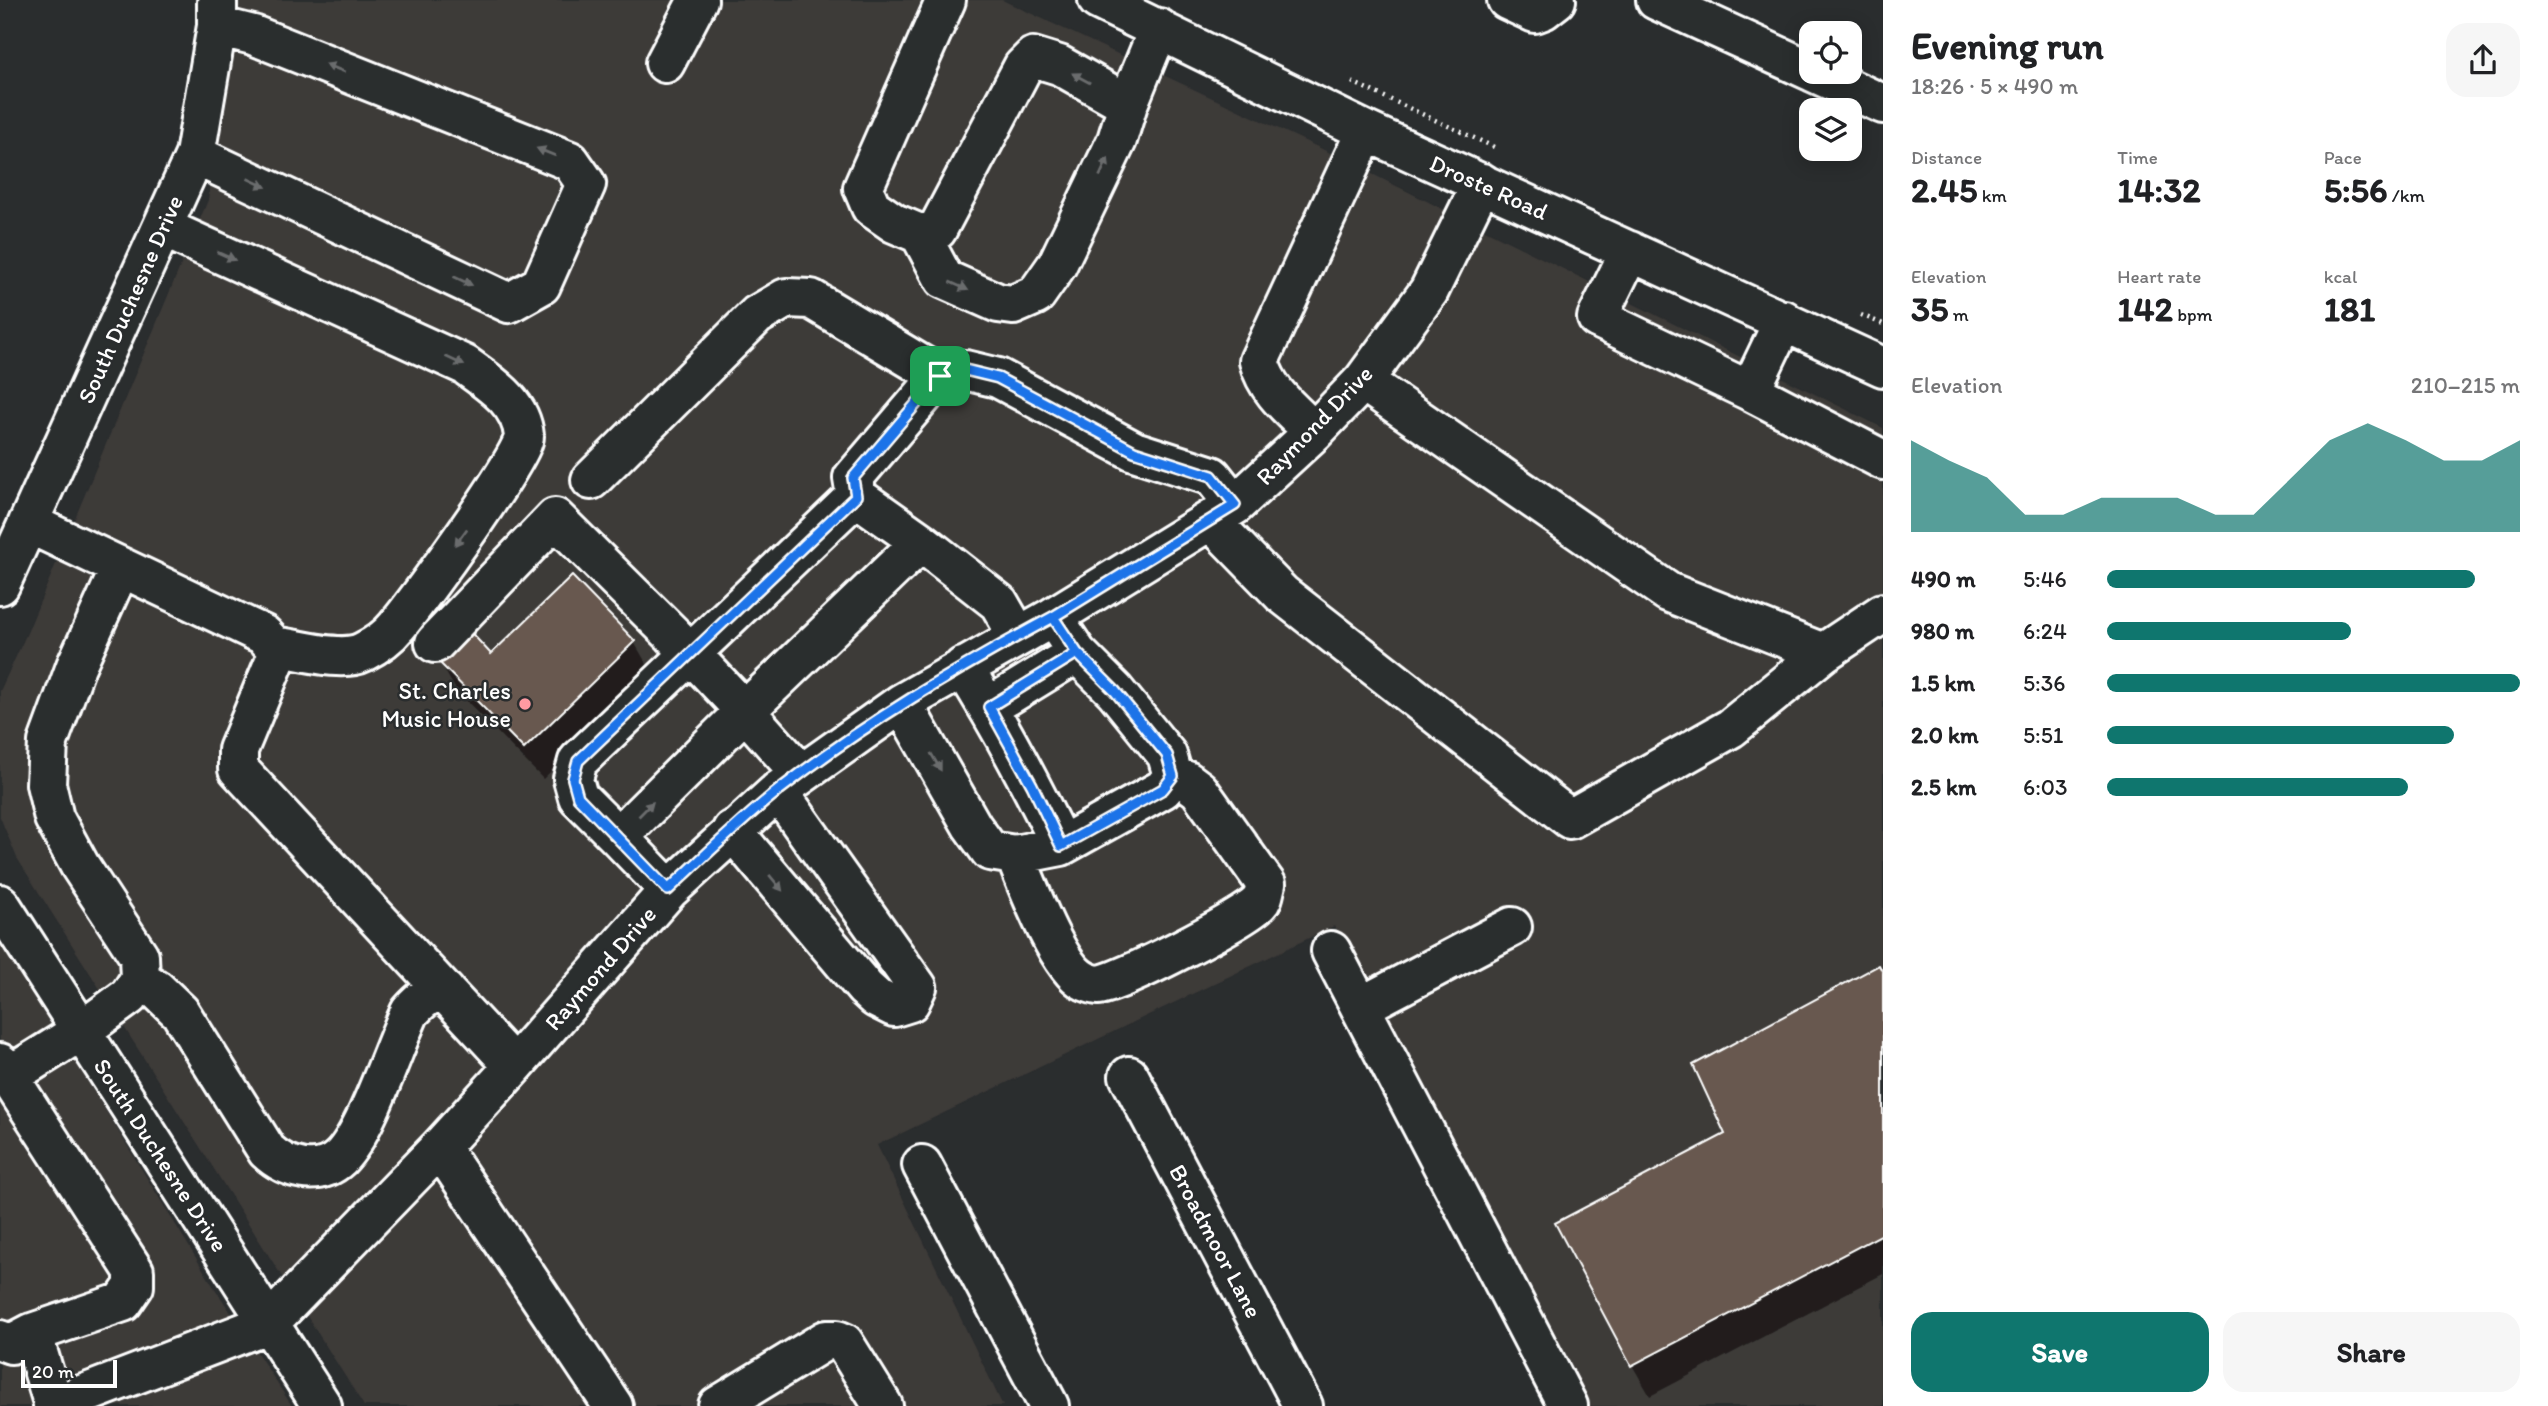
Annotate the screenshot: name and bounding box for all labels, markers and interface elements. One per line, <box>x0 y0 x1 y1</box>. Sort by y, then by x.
map controls <box>1799 21 1862 161</box>
button: locate <box>1799 21 1862 84</box>
text: Evening run <box>1911 23 2104 69</box>
button: share <box>2446 23 2520 97</box>
one-way arrow <box>324 62 345 73</box>
one-way arrow <box>1072 72 1091 84</box>
text: 18:26 · 5 × 490 m <box>1911 72 2078 100</box>
button: layers <box>1799 98 1862 161</box>
one-way arrow <box>535 146 556 157</box>
text: Distance <box>1911 146 1982 169</box>
text: Time <box>2117 146 2158 169</box>
text: Pace <box>2324 146 2362 169</box>
street label: Droste Road <box>1425 148 1553 226</box>
one-way arrow <box>1098 157 1109 177</box>
text: 2.45 <box>1911 169 1977 211</box>
text: 14:32 <box>2117 169 2201 211</box>
text: 5:56 <box>2324 169 2388 211</box>
one-way arrow <box>247 178 267 189</box>
text: km <box>1977 184 2007 207</box>
text: /km <box>2388 184 2425 207</box>
street label: South Duchesne Drive <box>71 190 189 408</box>
one-way arrow <box>216 250 236 262</box>
text: Elevation <box>1911 265 1987 288</box>
text: Heart rate <box>2117 265 2201 288</box>
text: kcal <box>2324 265 2357 288</box>
one-way arrow <box>453 275 473 287</box>
one-way arrow <box>949 281 970 292</box>
text: 35 <box>1911 288 1948 330</box>
text: 142 <box>2117 288 2173 330</box>
text: 181 <box>2324 288 2375 330</box>
text: m <box>1948 303 1969 326</box>
text: bpm <box>2173 303 2213 326</box>
pin <box>910 346 970 406</box>
one-way arrow <box>445 355 465 366</box>
icon: arrive <box>921 357 959 395</box>
street label: Raymond Drive <box>1250 359 1378 491</box>
text: Elevation <box>1911 371 2002 399</box>
text: 210–215 m <box>2411 371 2520 399</box>
one-way arrow <box>454 528 468 546</box>
text: 490 m <box>1911 565 1976 593</box>
text: 5:46 <box>2023 565 2067 593</box>
text: 980 m <box>1911 617 1974 645</box>
text: 6:24 <box>2023 617 2067 645</box>
text: 1.5 km <box>1911 669 1975 697</box>
text: 5:36 <box>2023 669 2065 697</box>
place label: St. Charles Music House <box>381 676 511 733</box>
marker: St. Charles Music House <box>517 696 533 712</box>
text: 2.0 km <box>1911 721 1979 749</box>
text: 5:51 <box>2023 721 2063 749</box>
one-way arrow <box>930 753 942 772</box>
text: 2.5 km <box>1911 773 1976 801</box>
text: 6:03 <box>2023 773 2068 801</box>
one-way arrow <box>638 801 654 817</box>
one-way arrow <box>768 874 783 891</box>
street label: Raymond Drive <box>538 900 662 1036</box>
street label: South Duchesne Drive <box>88 1053 234 1257</box>
street label: Broadmoor Lane <box>1163 1159 1269 1323</box>
button: Save <box>1911 1312 2209 1392</box>
button: Share <box>2223 1312 2520 1392</box>
scale bar <box>21 1357 117 1389</box>
text: 20 m <box>32 1360 74 1383</box>

